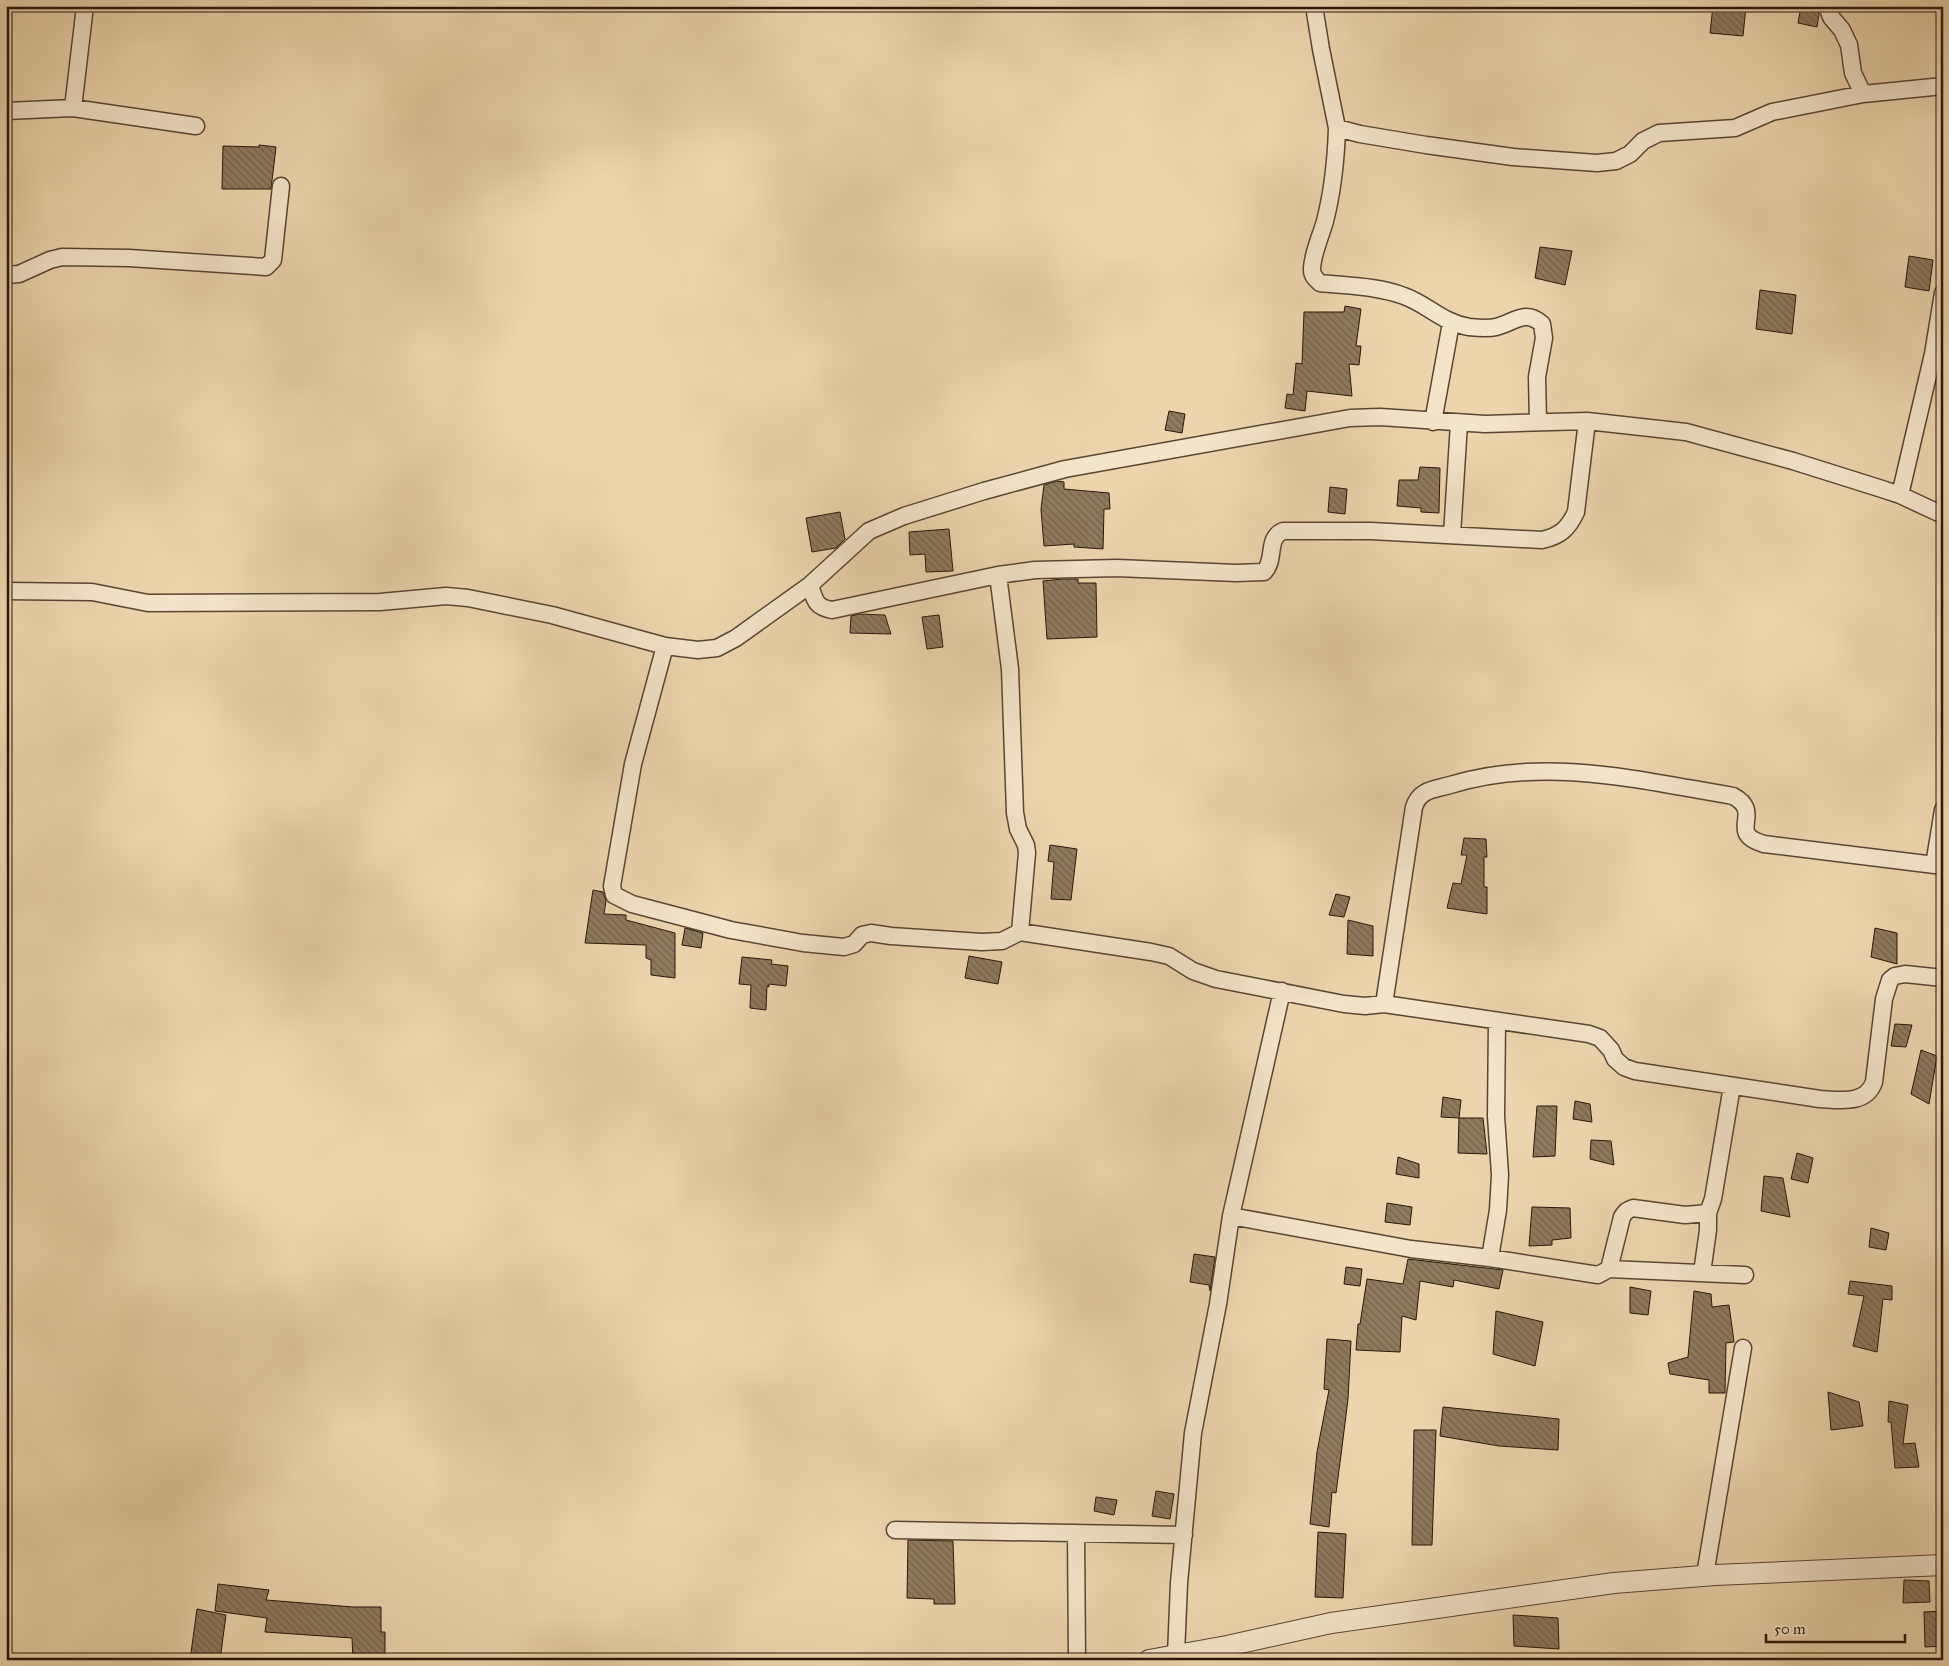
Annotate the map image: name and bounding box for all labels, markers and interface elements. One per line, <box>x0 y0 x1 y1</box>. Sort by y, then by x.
scale bar <box>1766 1611 1905 1643</box>
text: 50 m <box>1774 1620 1806 1638</box>

